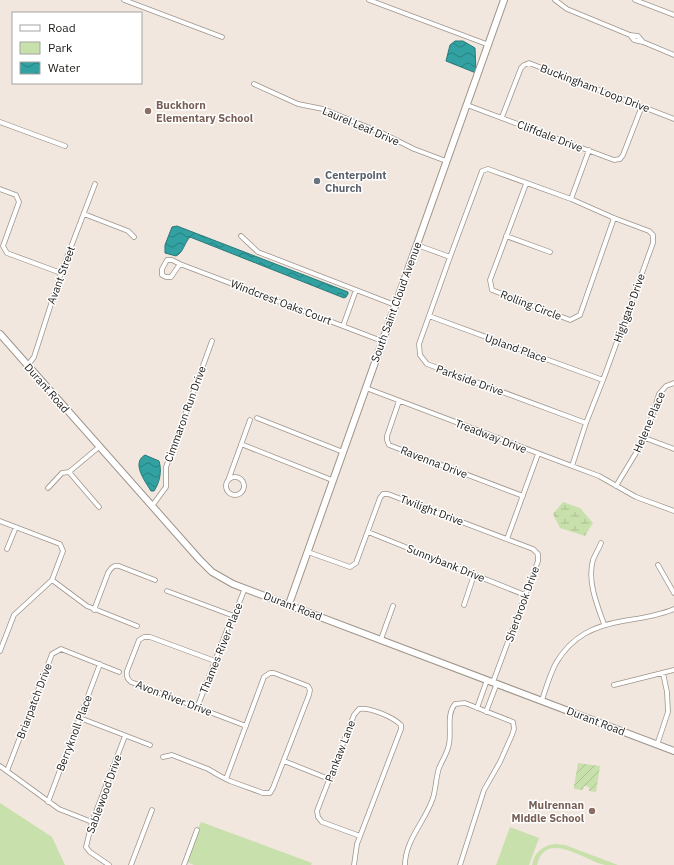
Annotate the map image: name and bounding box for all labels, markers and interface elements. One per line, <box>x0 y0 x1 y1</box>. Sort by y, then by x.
legend <box>12 12 142 84</box>
text: Road <box>48 20 76 35</box>
text: Park <box>48 40 73 55</box>
text: Water <box>48 60 81 75</box>
street label: Buckingham Loop Drive <box>538 61 652 115</box>
place label: Buckhorn Elementary School <box>156 98 254 125</box>
street label: Laurel Leaf Drive <box>320 103 402 149</box>
marker: Buckhorn Elementary School <box>143 106 153 116</box>
street label: Cliffdale Drive <box>515 117 585 155</box>
place label: Centerpoint Church <box>325 168 387 195</box>
marker: Centerpoint Church <box>312 176 322 186</box>
street label: South Saint Cloud Avenue <box>368 240 424 364</box>
street label: Avant Street <box>44 244 78 306</box>
street label: Highgate Drive <box>610 272 648 344</box>
street label: Windcrest Oaks Court <box>229 276 334 328</box>
street label: Rolling Circle <box>498 287 564 323</box>
street label: Upland Place <box>483 330 549 366</box>
street label: Durant Road <box>22 360 72 416</box>
street label: Parkside Drive <box>434 361 506 399</box>
street label: Cimmaron Run Drive <box>161 364 209 464</box>
street label: Helene Place <box>630 389 668 455</box>
street label: Treadway Drive <box>453 416 529 456</box>
street label: Ravenna Drive <box>399 443 469 481</box>
street label: Twilight Drive <box>398 491 466 529</box>
street label: Sunnybank Drive <box>405 541 487 585</box>
street label: Sherbrook Drive <box>502 564 542 644</box>
street label: Durant Road <box>262 588 324 624</box>
street label: Thames River Place <box>196 600 246 696</box>
street label: Briarpatch Drive <box>13 661 55 741</box>
street label: Avon River Drive <box>134 677 214 719</box>
street label: Berryknoll Place <box>53 693 95 773</box>
street label: Durant Road <box>565 703 627 739</box>
street label: Pankaw Lane <box>322 718 358 784</box>
street label: Sablewood Drive <box>83 753 125 835</box>
place label: Mulrennan Middle School <box>512 798 585 825</box>
marker: Mulrennan Middle School <box>587 806 597 816</box>

